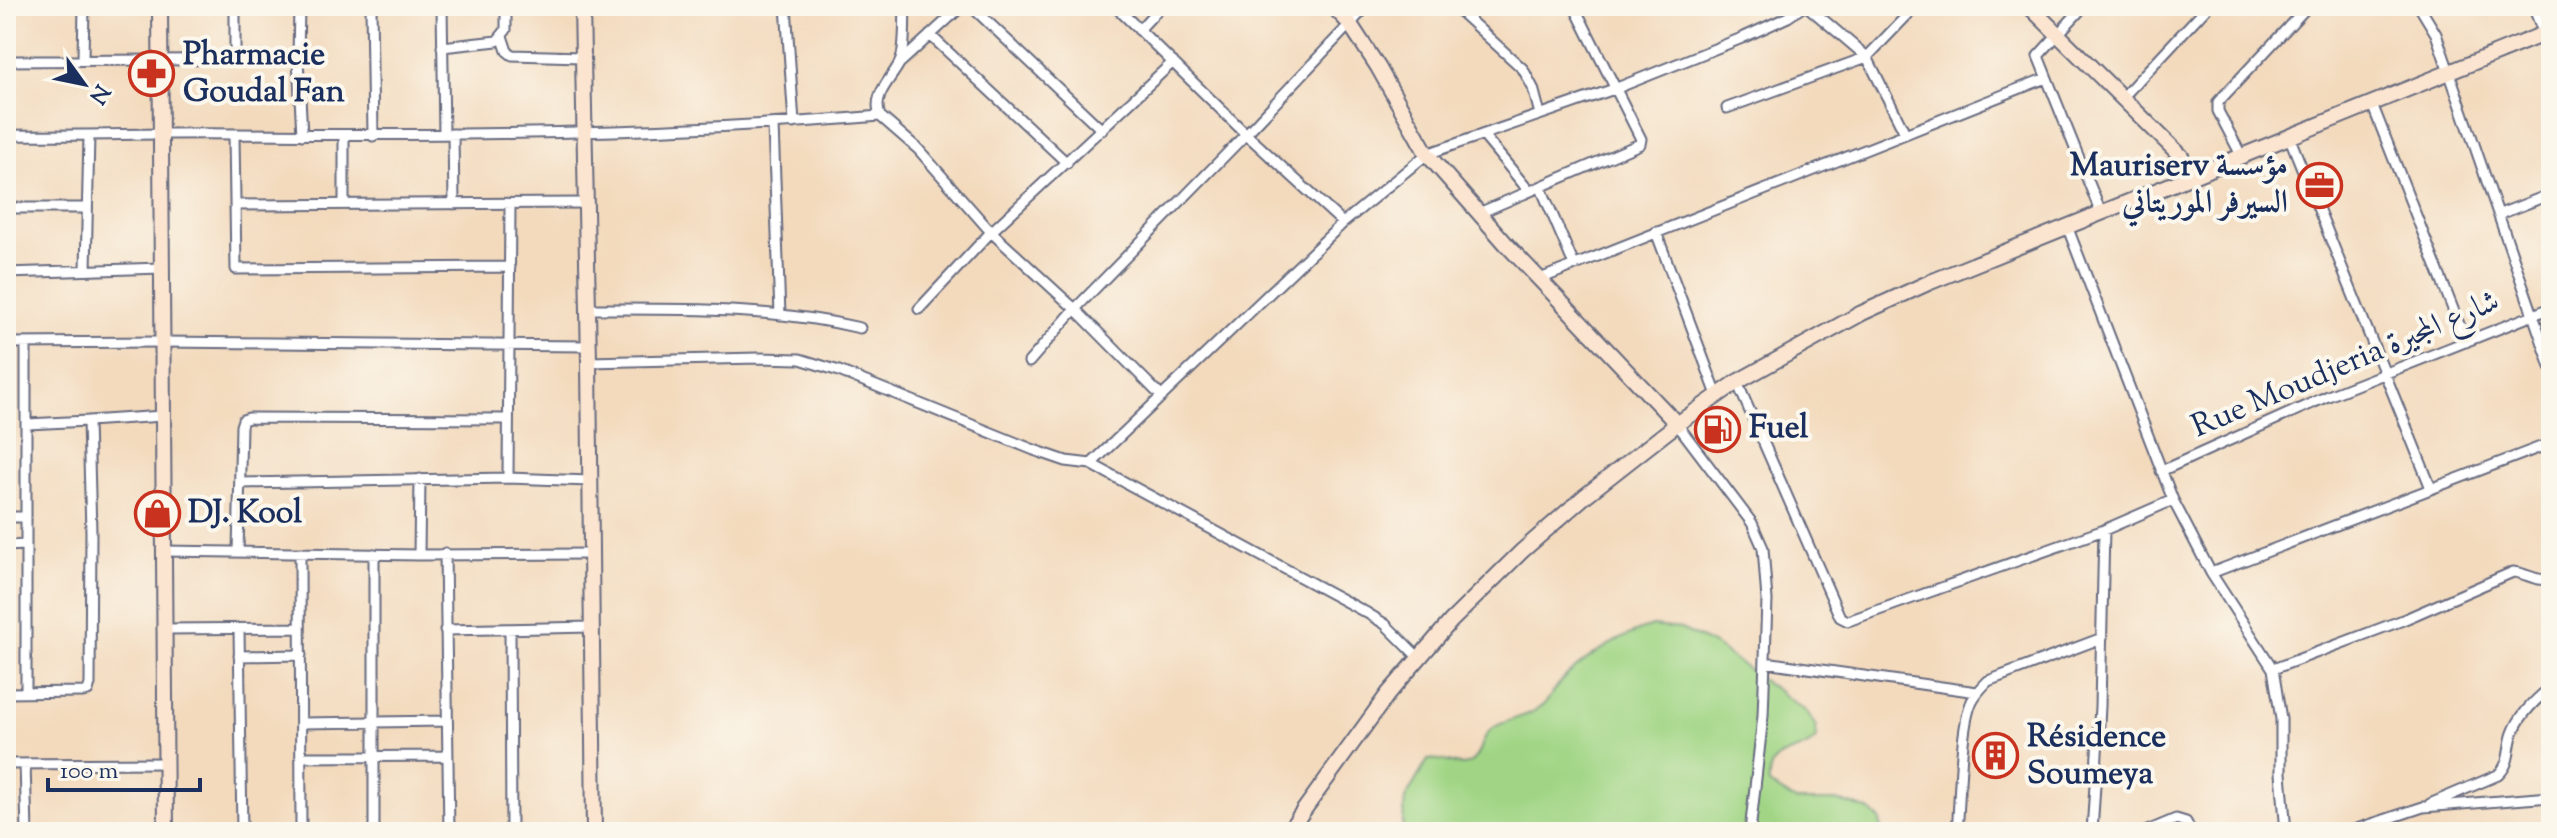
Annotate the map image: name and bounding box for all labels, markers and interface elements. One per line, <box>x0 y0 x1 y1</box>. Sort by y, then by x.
place label: Pharmacie Goudal Fan <box>183 33 345 116</box>
north arrow <box>44 44 124 124</box>
pharmacy icon: Pharmacie Goudal Fan <box>128 50 176 98</box>
text: N <box>80 77 116 110</box>
place label: Mauriserv مؤسسة السيرفر الموريتاني <box>2070 144 2288 227</box>
office icon: Mauriserv مؤسسة السيرفر الموريتاني <box>2295 161 2343 209</box>
street label: Rue Moudjeria شارع المجيرة <box>2185 279 2507 452</box>
fuel station icon: Fuel <box>1694 405 1742 453</box>
place label: Fuel <box>1749 406 1808 452</box>
shop icon: DJ. Kool <box>133 490 181 538</box>
place label: DJ. Kool <box>188 491 302 537</box>
place label: Résidence Soumeya <box>2027 715 2166 798</box>
building icon: Résidence Soumeya <box>1972 732 2020 780</box>
scale bar <box>48 742 200 792</box>
text: 100 m <box>60 755 118 789</box>

